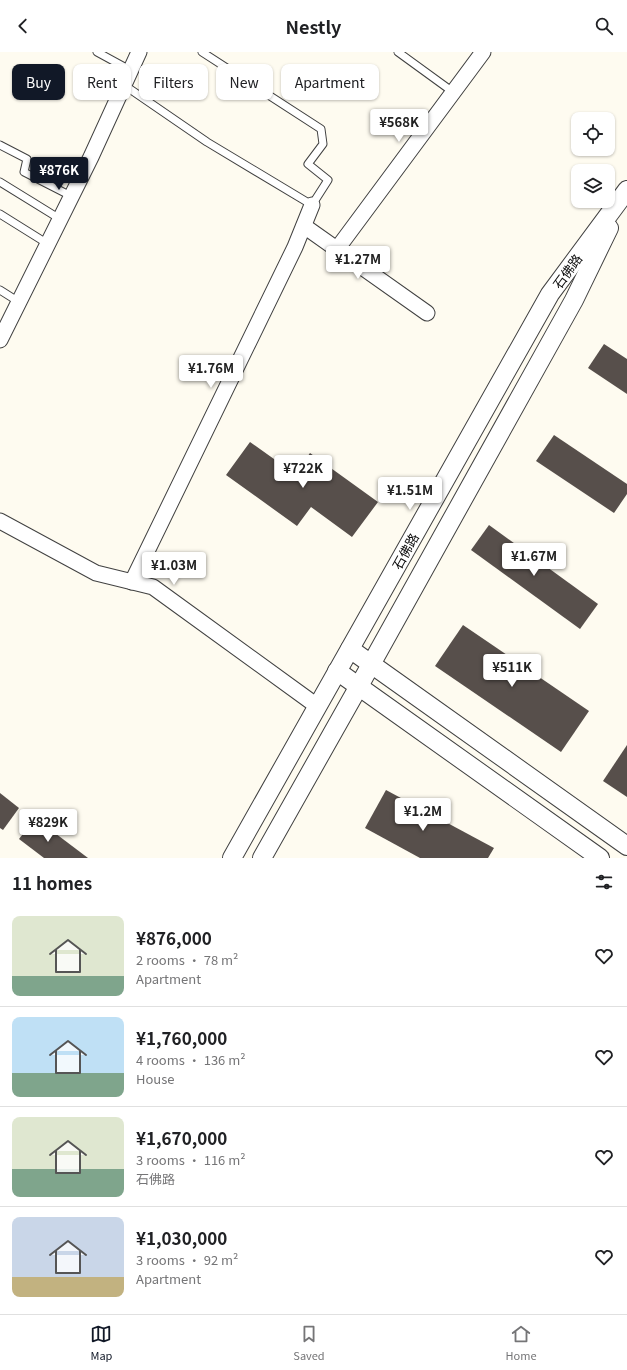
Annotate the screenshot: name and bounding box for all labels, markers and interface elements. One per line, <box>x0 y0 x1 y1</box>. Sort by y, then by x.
text: Nestly <box>286 13 341 39</box>
icon: back <box>12 15 34 37</box>
icon: search <box>593 15 615 37</box>
chip: Buy <box>12 64 65 100</box>
chip: Rent <box>73 64 131 100</box>
chip: Filters <box>139 64 208 100</box>
chip: New <box>216 64 273 100</box>
chip: Apartment <box>281 64 379 100</box>
pin: ¥568K <box>371 109 427 143</box>
text: ¥568K <box>379 112 419 131</box>
map controls <box>571 112 615 208</box>
button: locate <box>571 112 615 156</box>
pin: ¥876K <box>31 157 87 191</box>
text: ¥876K <box>39 160 79 179</box>
button: layers <box>571 164 615 208</box>
pin: ¥1.27M <box>325 246 391 280</box>
text: ¥1.27M <box>335 249 381 268</box>
street label: 石佛路 <box>548 250 586 292</box>
pin: ¥1.76M <box>178 355 244 389</box>
text: ¥1.76M <box>188 358 234 377</box>
pin: ¥722K <box>275 455 331 489</box>
text: ¥722K <box>283 458 323 477</box>
pin: ¥1.51M <box>377 477 443 511</box>
text: ¥1.51M <box>387 480 433 499</box>
street label: 石佛路 <box>387 529 423 573</box>
pin: ¥1.67M <box>501 543 567 577</box>
text: ¥1.67M <box>511 546 557 565</box>
pin: ¥1.03M <box>141 552 207 586</box>
text: ¥1.03M <box>151 555 197 574</box>
pin: ¥511K <box>484 654 540 688</box>
text: ¥511K <box>492 657 532 676</box>
pin: ¥1.2M <box>395 798 451 832</box>
text: ¥1.2M <box>404 801 442 820</box>
pin: ¥829K <box>20 809 76 843</box>
text: ¥829K <box>28 812 68 831</box>
text: 11 homes <box>12 870 92 895</box>
icon: filters <box>593 871 615 893</box>
text: ¥876,000 <box>136 925 212 950</box>
icon: home <box>44 932 92 980</box>
icon: heart <box>593 945 615 967</box>
text: 2 rooms · 78 m² <box>136 950 238 969</box>
text: Apartment <box>136 969 201 988</box>
text: ¥1,760,000 <box>136 1025 227 1050</box>
icon: home <box>44 1033 92 1081</box>
icon: heart <box>593 1046 615 1068</box>
text: 4 rooms · 136 m² <box>136 1050 246 1069</box>
text: House <box>136 1069 175 1088</box>
text: ¥1,670,000 <box>136 1125 227 1150</box>
icon: home <box>44 1133 92 1181</box>
icon: heart <box>593 1146 615 1168</box>
text: 3 rooms · 116 m² <box>136 1150 246 1169</box>
text: 石佛路 <box>136 1169 175 1188</box>
text: ¥1,030,000 <box>136 1225 227 1250</box>
icon: home <box>44 1233 92 1281</box>
icon: heart <box>593 1246 615 1268</box>
text: 3 rooms · 92 m² <box>136 1250 238 1269</box>
text: Apartment <box>136 1269 201 1288</box>
tab: Map <box>90 1323 112 1363</box>
tab: Saved <box>293 1323 325 1363</box>
tab: Home <box>506 1323 537 1363</box>

